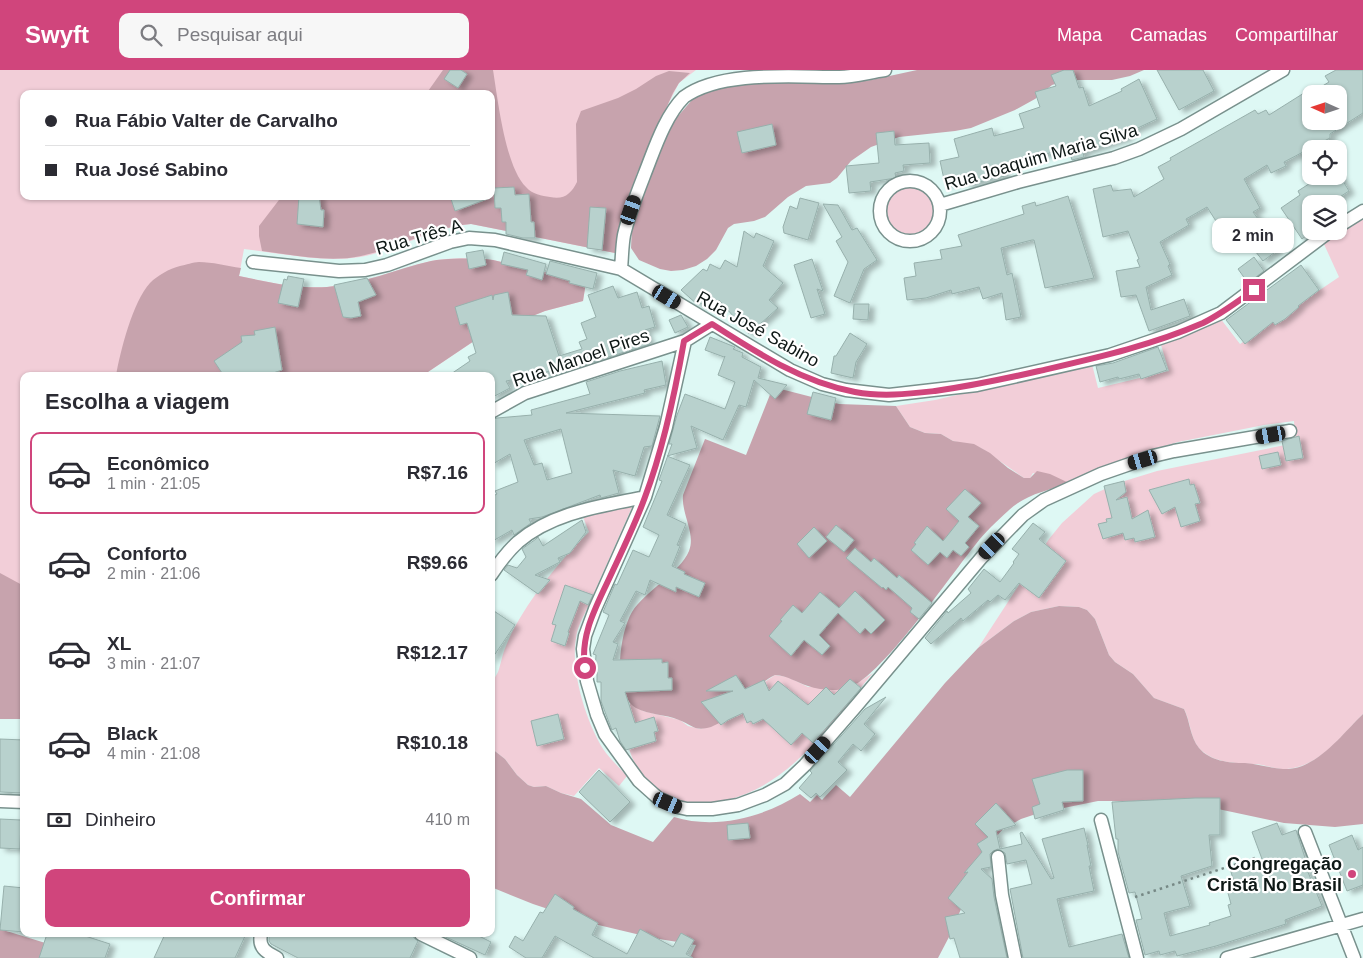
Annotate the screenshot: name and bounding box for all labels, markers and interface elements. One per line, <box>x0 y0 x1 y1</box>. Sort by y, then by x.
search box <box>119 13 469 58</box>
text: Swyft <box>25 21 89 48</box>
icon: search <box>137 21 165 49</box>
text: Pesquisar aqui <box>177 24 303 45</box>
text: Mapa <box>1057 25 1102 45</box>
text: Camadas <box>1130 25 1207 45</box>
text: Compartilhar <box>1235 25 1338 45</box>
north arrow <box>1302 85 1348 130</box>
map controls <box>1302 85 1347 240</box>
text: Rua Fábio Valter de Carvalho <box>75 110 338 131</box>
street label: Rua Joaquim Maria Silva <box>942 120 1141 194</box>
button: locate <box>1302 140 1347 185</box>
text: Rua José Sabino <box>75 159 228 180</box>
car <box>619 193 642 227</box>
button: layers <box>1302 195 1347 240</box>
street label: Rua Três A <box>373 215 465 259</box>
callout: 2 min <box>1213 218 1295 252</box>
text: 2 min <box>1232 227 1274 244</box>
route end <box>1243 279 1265 301</box>
car <box>650 283 683 311</box>
street label: Rua José Sabino <box>693 287 823 371</box>
street label: Rua Manoel Pires <box>510 325 652 391</box>
text: Escolha a viagem <box>45 389 230 414</box>
car <box>1254 425 1287 445</box>
car <box>1126 449 1159 471</box>
icon: car <box>47 451 92 496</box>
text: Econômico <box>107 453 209 474</box>
text: R$7.16 <box>407 462 468 483</box>
text: 1 min · 21:05 <box>107 475 200 492</box>
car <box>976 530 1007 562</box>
icon: car <box>47 541 92 586</box>
text: Conforto <box>107 543 187 564</box>
text: R$9.66 <box>407 552 468 573</box>
text: 2 min · 21:06 <box>107 565 200 582</box>
icon: car <box>47 631 92 676</box>
text: XL <box>107 633 131 654</box>
text: R$12.17 <box>396 642 468 663</box>
text: 3 min · 21:07 <box>107 655 200 672</box>
route start <box>574 657 596 679</box>
icon: car <box>47 721 92 766</box>
text: Black <box>107 723 158 744</box>
text: R$10.18 <box>396 732 468 753</box>
car <box>802 734 833 766</box>
text: 4 min · 21:08 <box>107 745 200 762</box>
car <box>651 790 684 816</box>
icon: cash <box>45 806 73 834</box>
text: Dinheiro <box>85 809 156 830</box>
text: 410 m <box>426 811 470 828</box>
place label: Congregação Cristã No Brasil <box>1207 854 1342 895</box>
marker: Congregação Cristã No Brasil <box>1346 868 1358 880</box>
button: Confirmar <box>45 869 470 927</box>

